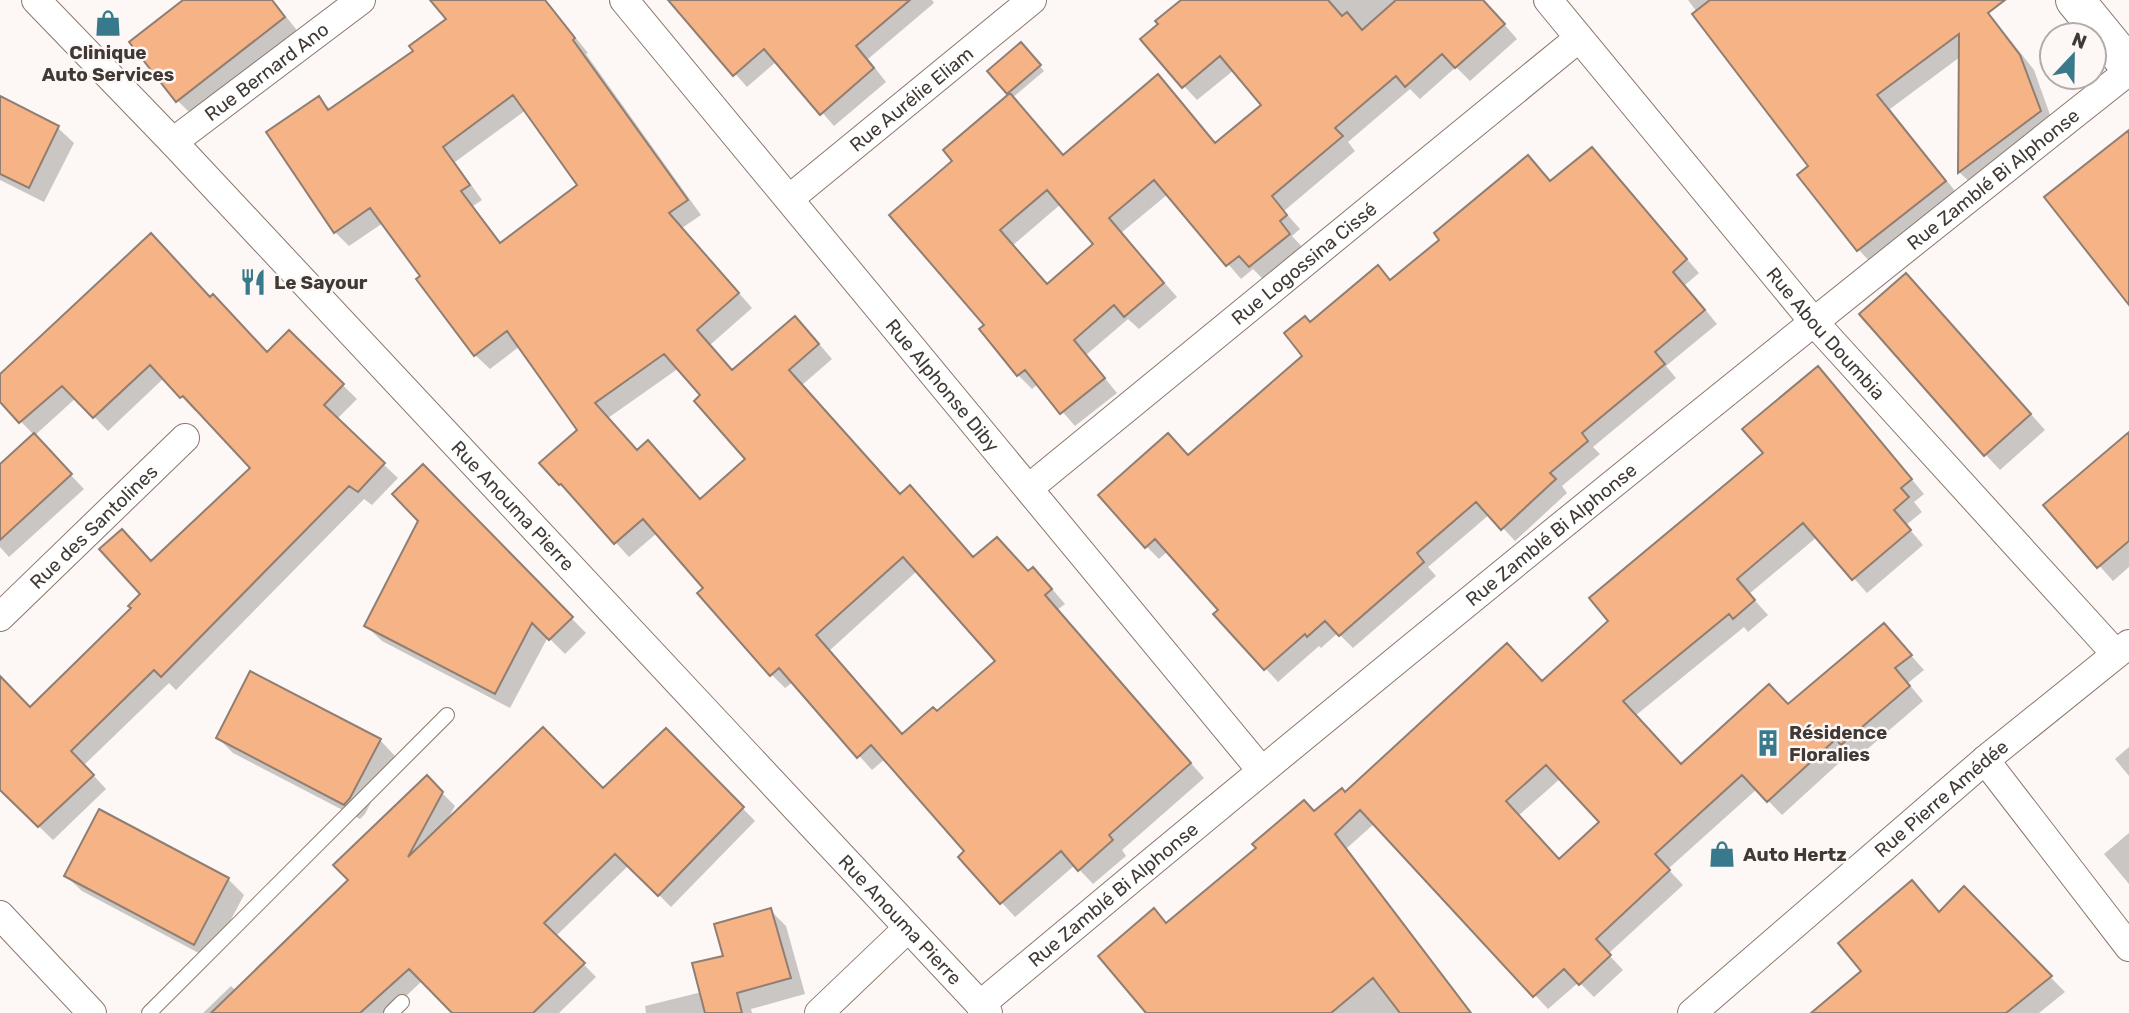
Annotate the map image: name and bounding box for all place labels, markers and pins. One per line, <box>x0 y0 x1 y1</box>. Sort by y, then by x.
shop icon: Clinique Auto Services <box>93 8 123 38</box>
place label: Clinique Auto Services <box>42 41 174 86</box>
restaurant icon: Le Sayour <box>238 267 268 297</box>
place label: Le Sayour <box>274 271 368 294</box>
place label: Résidence Floralies <box>1789 721 1887 766</box>
building icon: Résidence Floralies <box>1753 728 1783 758</box>
shop icon: Auto Hertz <box>1707 839 1737 869</box>
place label: Auto Hertz <box>1743 843 1847 866</box>

